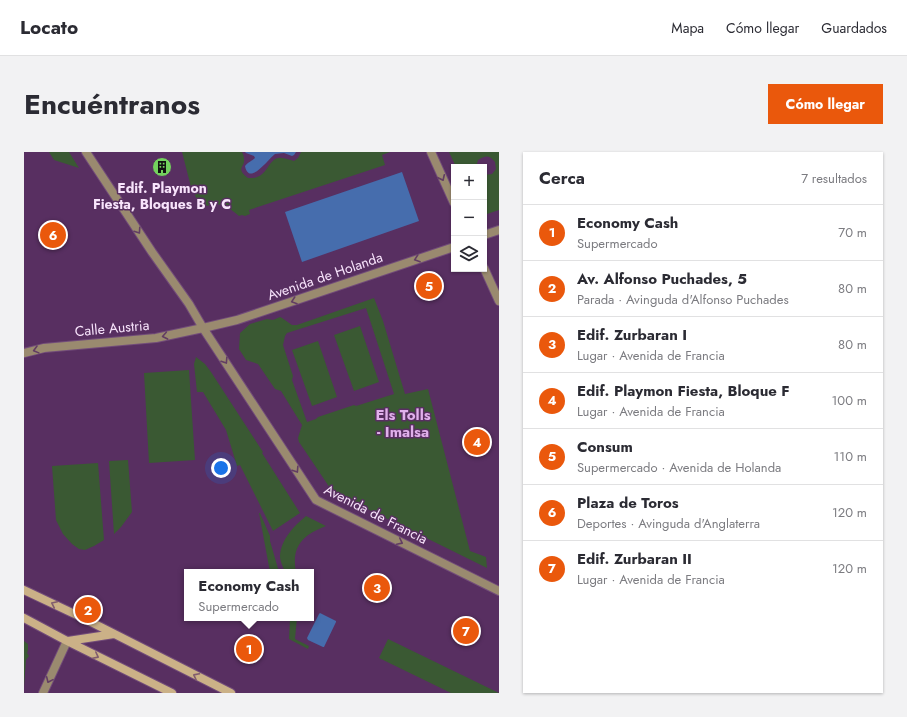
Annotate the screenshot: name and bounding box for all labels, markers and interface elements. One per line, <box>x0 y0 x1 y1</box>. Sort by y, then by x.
text: Locato <box>20 14 78 41</box>
text: Mapa <box>671 18 704 38</box>
text: Cómo llegar <box>726 18 799 38</box>
text: Guardados <box>821 18 887 38</box>
text: Encuéntranos <box>24 84 200 125</box>
button: Cómo llegar <box>768 84 883 124</box>
building icon: Edif. Playmon Fiesta, Bloques B y C <box>151 156 173 178</box>
map controls <box>451 164 487 272</box>
button: + <box>451 164 487 200</box>
text: Cerca <box>539 166 585 190</box>
text: 7 resultados <box>801 169 867 188</box>
one-way arrow <box>437 173 445 181</box>
place label: Edif. Playmon Fiesta, Bloques B y C <box>93 178 231 214</box>
button: − <box>451 200 487 236</box>
text: Economy Cash <box>577 212 678 234</box>
pin: 6 <box>40 220 66 250</box>
text: 1 <box>549 223 555 242</box>
text: 70 m <box>838 223 867 242</box>
one-way arrow <box>133 227 141 234</box>
text: Supermercado <box>577 234 658 253</box>
button: layers <box>451 236 487 272</box>
street label: Avenida de Holanda <box>265 247 385 305</box>
one-way arrow <box>414 255 421 263</box>
text: Av. Alfonso Puchades, 5 <box>577 268 747 290</box>
pin: 5 <box>416 271 442 301</box>
text: 2 <box>548 279 556 298</box>
text: 80 m <box>838 279 867 298</box>
text: Parada · Avinguda d'Alfonso Puchades <box>577 290 789 309</box>
one-way arrow <box>290 296 297 304</box>
street label: Calle Austria <box>74 315 150 341</box>
text: Edif. Zurbaran I <box>577 324 687 346</box>
one-way arrow <box>162 331 168 339</box>
text: 3 <box>548 335 556 354</box>
text: 80 m <box>838 335 867 354</box>
one-way arrow <box>33 345 40 354</box>
text: Lugar · Avenida de Francia <box>577 346 725 365</box>
one-way arrow <box>220 357 228 364</box>
text: Edif. Playmon Fiesta, Bloque F <box>577 380 790 402</box>
text: 4 <box>547 391 557 410</box>
text: 100 m <box>832 391 867 410</box>
text: Lugar · Avenida de Francia <box>577 402 725 421</box>
district label: Els Tolls - Imalsa <box>375 404 431 443</box>
pin: 4 <box>464 427 490 457</box>
text: Consum <box>577 436 633 458</box>
text: 5 <box>548 447 556 466</box>
text: 110 m <box>833 447 867 466</box>
your location <box>211 458 231 478</box>
text: Supermercado · Avenida de Holanda <box>577 458 781 477</box>
one-way arrow <box>291 466 299 473</box>
street label: Avenida de Francia <box>321 479 431 549</box>
text: Plaza de Toros <box>577 492 679 514</box>
text: 6 <box>548 503 556 522</box>
text: 120 m <box>832 503 867 522</box>
text: Deportes · Avinguda d'Anglaterra <box>577 514 760 533</box>
one-way arrow <box>395 537 403 545</box>
text: Edif. Zurbaran II <box>577 548 692 570</box>
text: 7 <box>548 559 556 578</box>
text: 120 m <box>832 559 867 578</box>
popup <box>184 569 314 621</box>
text: Lugar · Avenida de Francia <box>577 570 725 589</box>
pin: 3 <box>364 573 390 603</box>
text: Economy Cash <box>198 575 300 597</box>
pin: 2 <box>75 595 101 625</box>
text: Supermercado <box>198 597 279 616</box>
one-way arrow <box>51 601 59 609</box>
pin: 7 <box>453 616 479 646</box>
pin: 1 <box>236 634 262 664</box>
one-way arrow <box>92 651 99 658</box>
one-way arrow <box>193 673 201 680</box>
one-way arrow <box>46 675 54 683</box>

